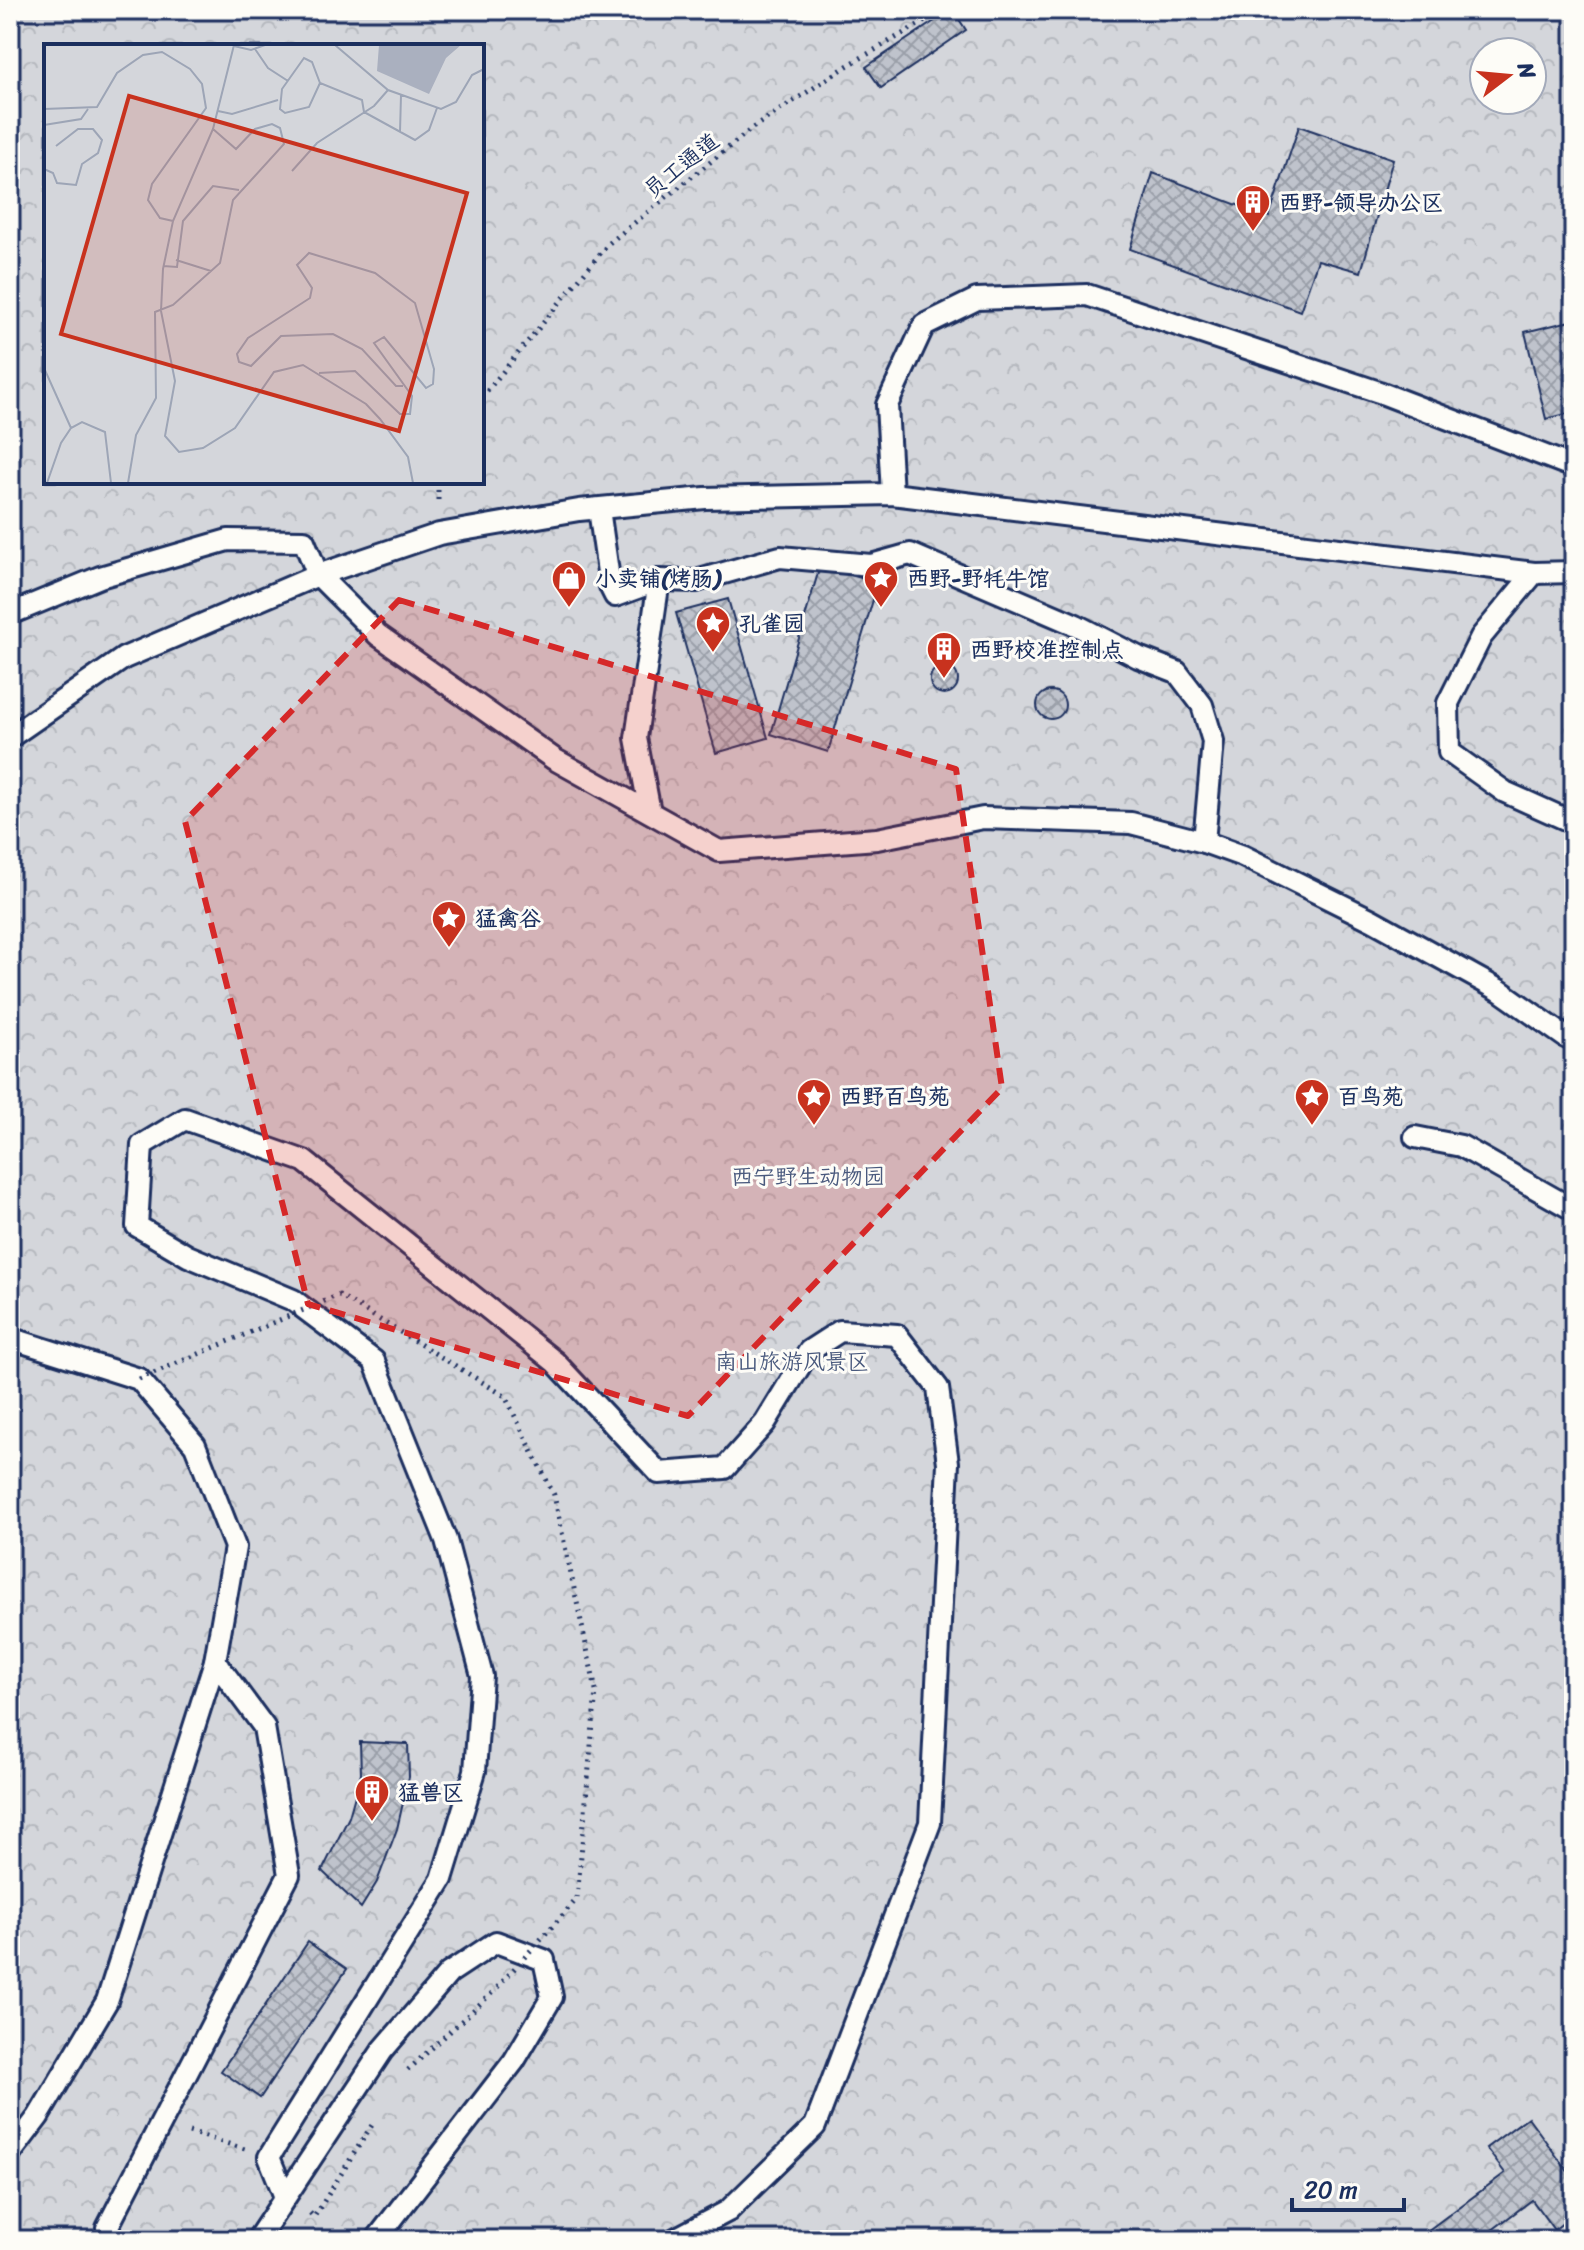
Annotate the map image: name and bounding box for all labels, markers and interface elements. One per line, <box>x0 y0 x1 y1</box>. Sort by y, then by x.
north arrow <box>1468 36 1548 116</box>
inset map <box>44 44 484 484</box>
text: N <box>1506 57 1548 84</box>
street label: 员工通道 <box>635 123 728 208</box>
building icon: 西野-领导办公区 <box>1234 183 1272 233</box>
place label: 西野-领导办公区 <box>1279 183 1443 222</box>
shop icon: 小卖铺(烤肠) <box>550 559 588 609</box>
place label: 小卖铺(烤肠) <box>595 559 723 598</box>
place icon: 西野-野牦牛馆 <box>862 559 900 609</box>
place label: 西野-野牦牛馆 <box>907 559 1049 598</box>
place icon: 孔雀园 <box>694 604 732 654</box>
place label: 孔雀园 <box>739 604 805 643</box>
building icon: 西野校准控制点 <box>925 630 963 680</box>
place label: 西野校准控制点 <box>970 630 1124 669</box>
place icon: 猛禽谷 <box>430 899 468 949</box>
place label: 猛禽谷 <box>475 899 541 938</box>
place icon: 西野百鸟苑 <box>795 1077 833 1127</box>
place label: 西野百鸟苑 <box>840 1077 950 1116</box>
place icon: 百鸟苑 <box>1293 1077 1331 1127</box>
place label: 百鸟苑 <box>1338 1077 1404 1116</box>
park label: 西宁野生动物园 <box>731 1157 885 1196</box>
park label: 南山旅游风景区 <box>715 1342 869 1381</box>
building icon: 猛兽区 <box>353 1773 391 1823</box>
place label: 猛兽区 <box>398 1773 464 1812</box>
scale bar <box>1292 2162 1404 2212</box>
text: 20 m <box>1304 2169 1358 2211</box>

